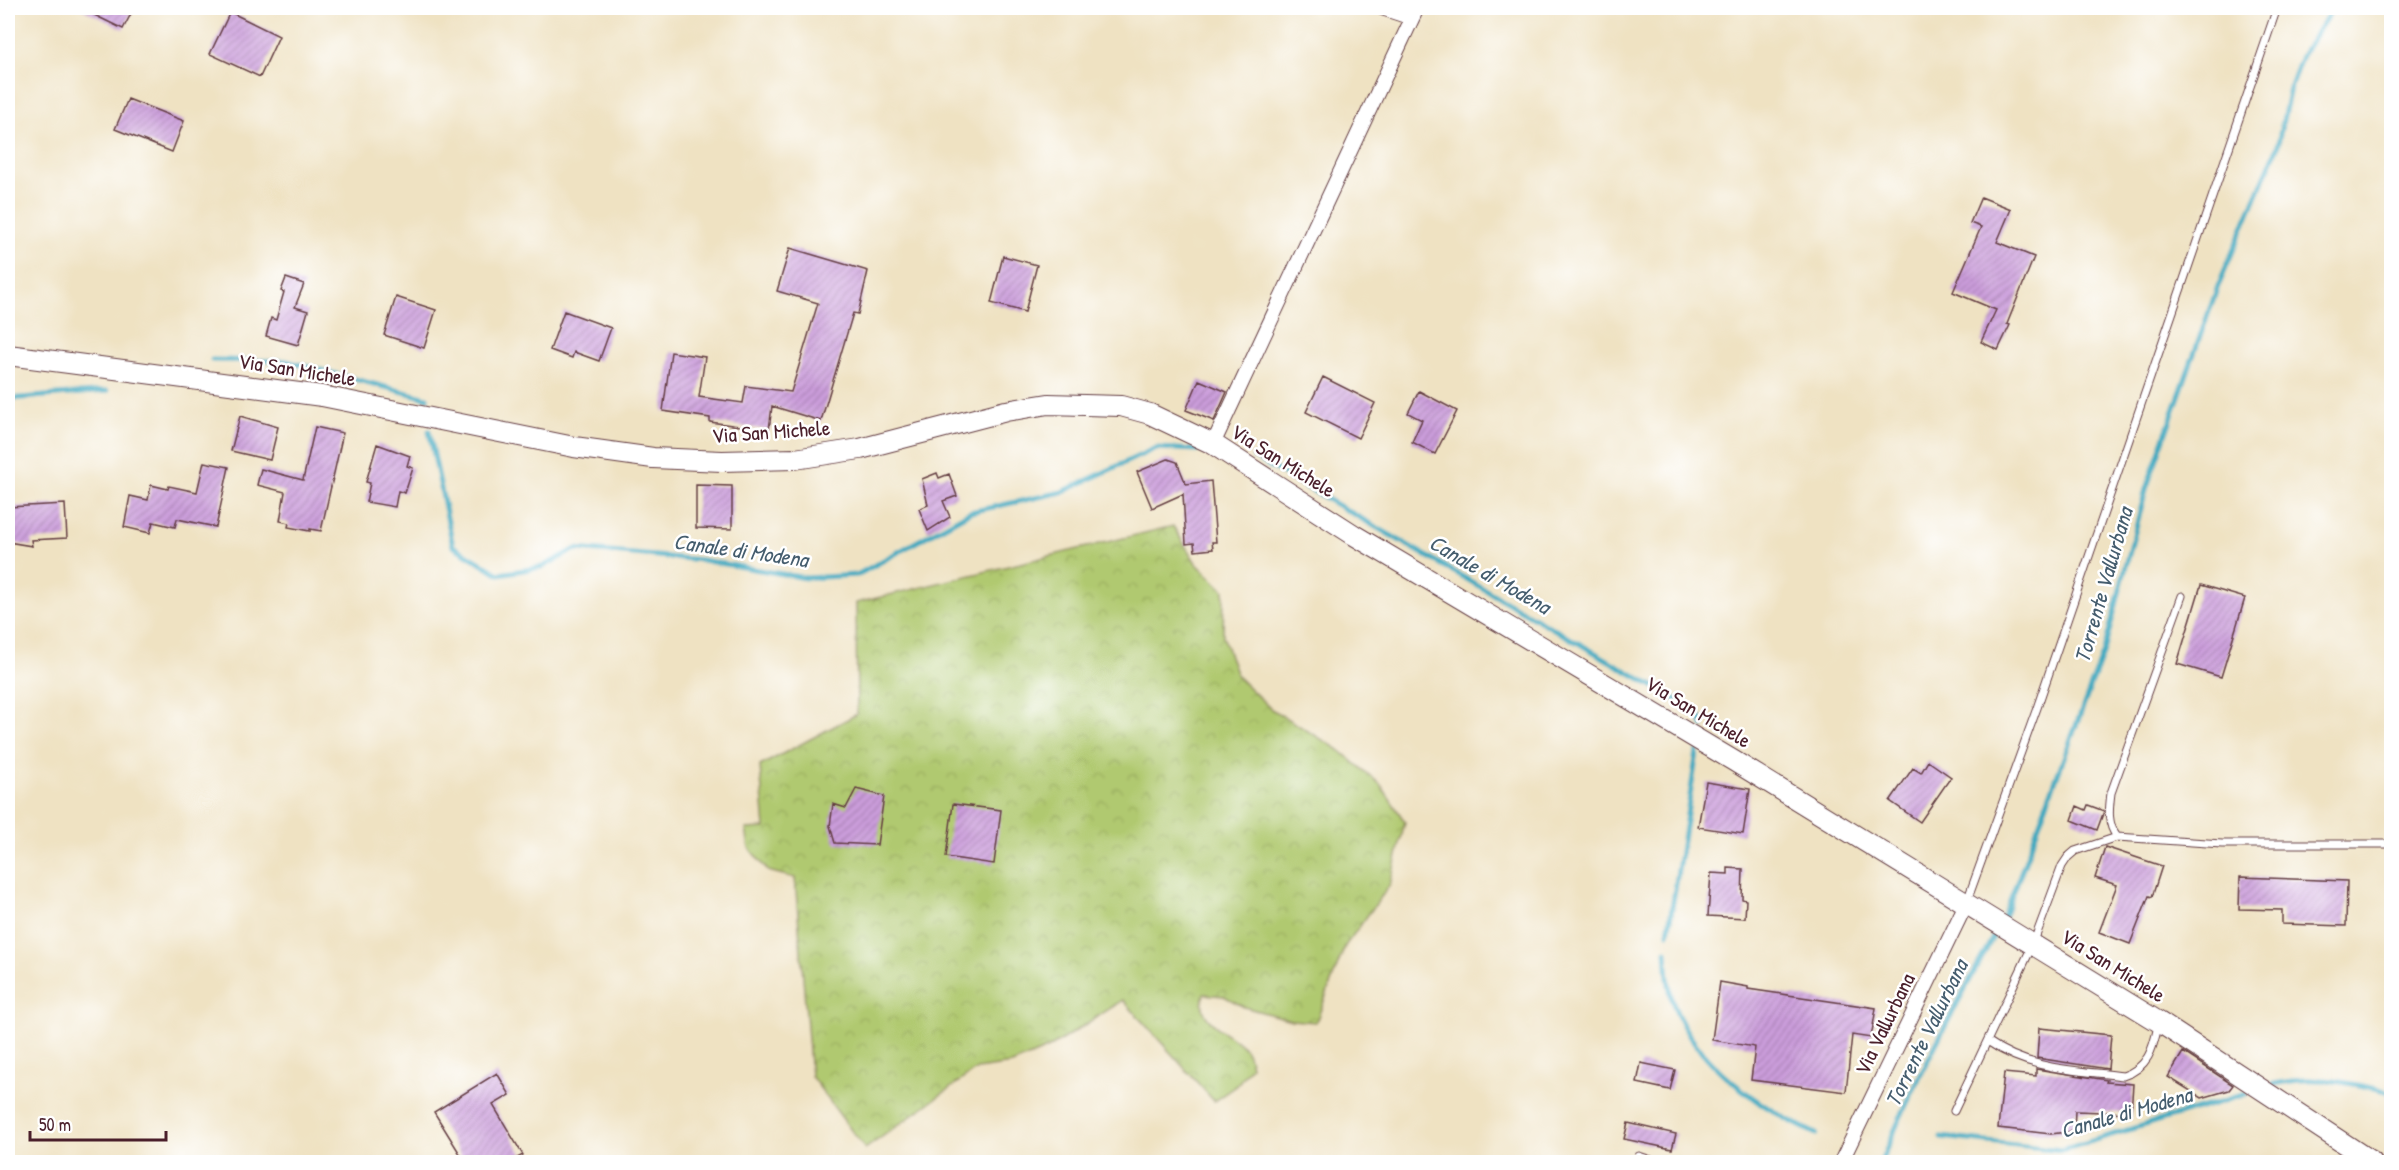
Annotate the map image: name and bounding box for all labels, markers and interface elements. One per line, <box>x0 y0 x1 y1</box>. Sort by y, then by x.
street label: Via San Michele <box>236 346 358 393</box>
street label: Via San Michele <box>711 413 831 450</box>
street label: Via San Michele <box>1225 417 1341 504</box>
water label: Torrente Vallurbana <box>2067 502 2140 666</box>
water label: Canale di Modena <box>672 526 812 575</box>
water label: Canale di Modena <box>1424 527 1558 622</box>
street label: Via San Michele <box>1640 669 1756 754</box>
street label: Via San Michele <box>2055 922 2171 1009</box>
water label: Torrente Vallurbana <box>1877 952 1976 1112</box>
street label: Via Vallurbana <box>1847 968 1922 1079</box>
water label: Canale di Modena <box>2057 1078 2197 1145</box>
scale bar <box>30 1104 166 1142</box>
text: 50 m <box>39 1112 71 1137</box>

